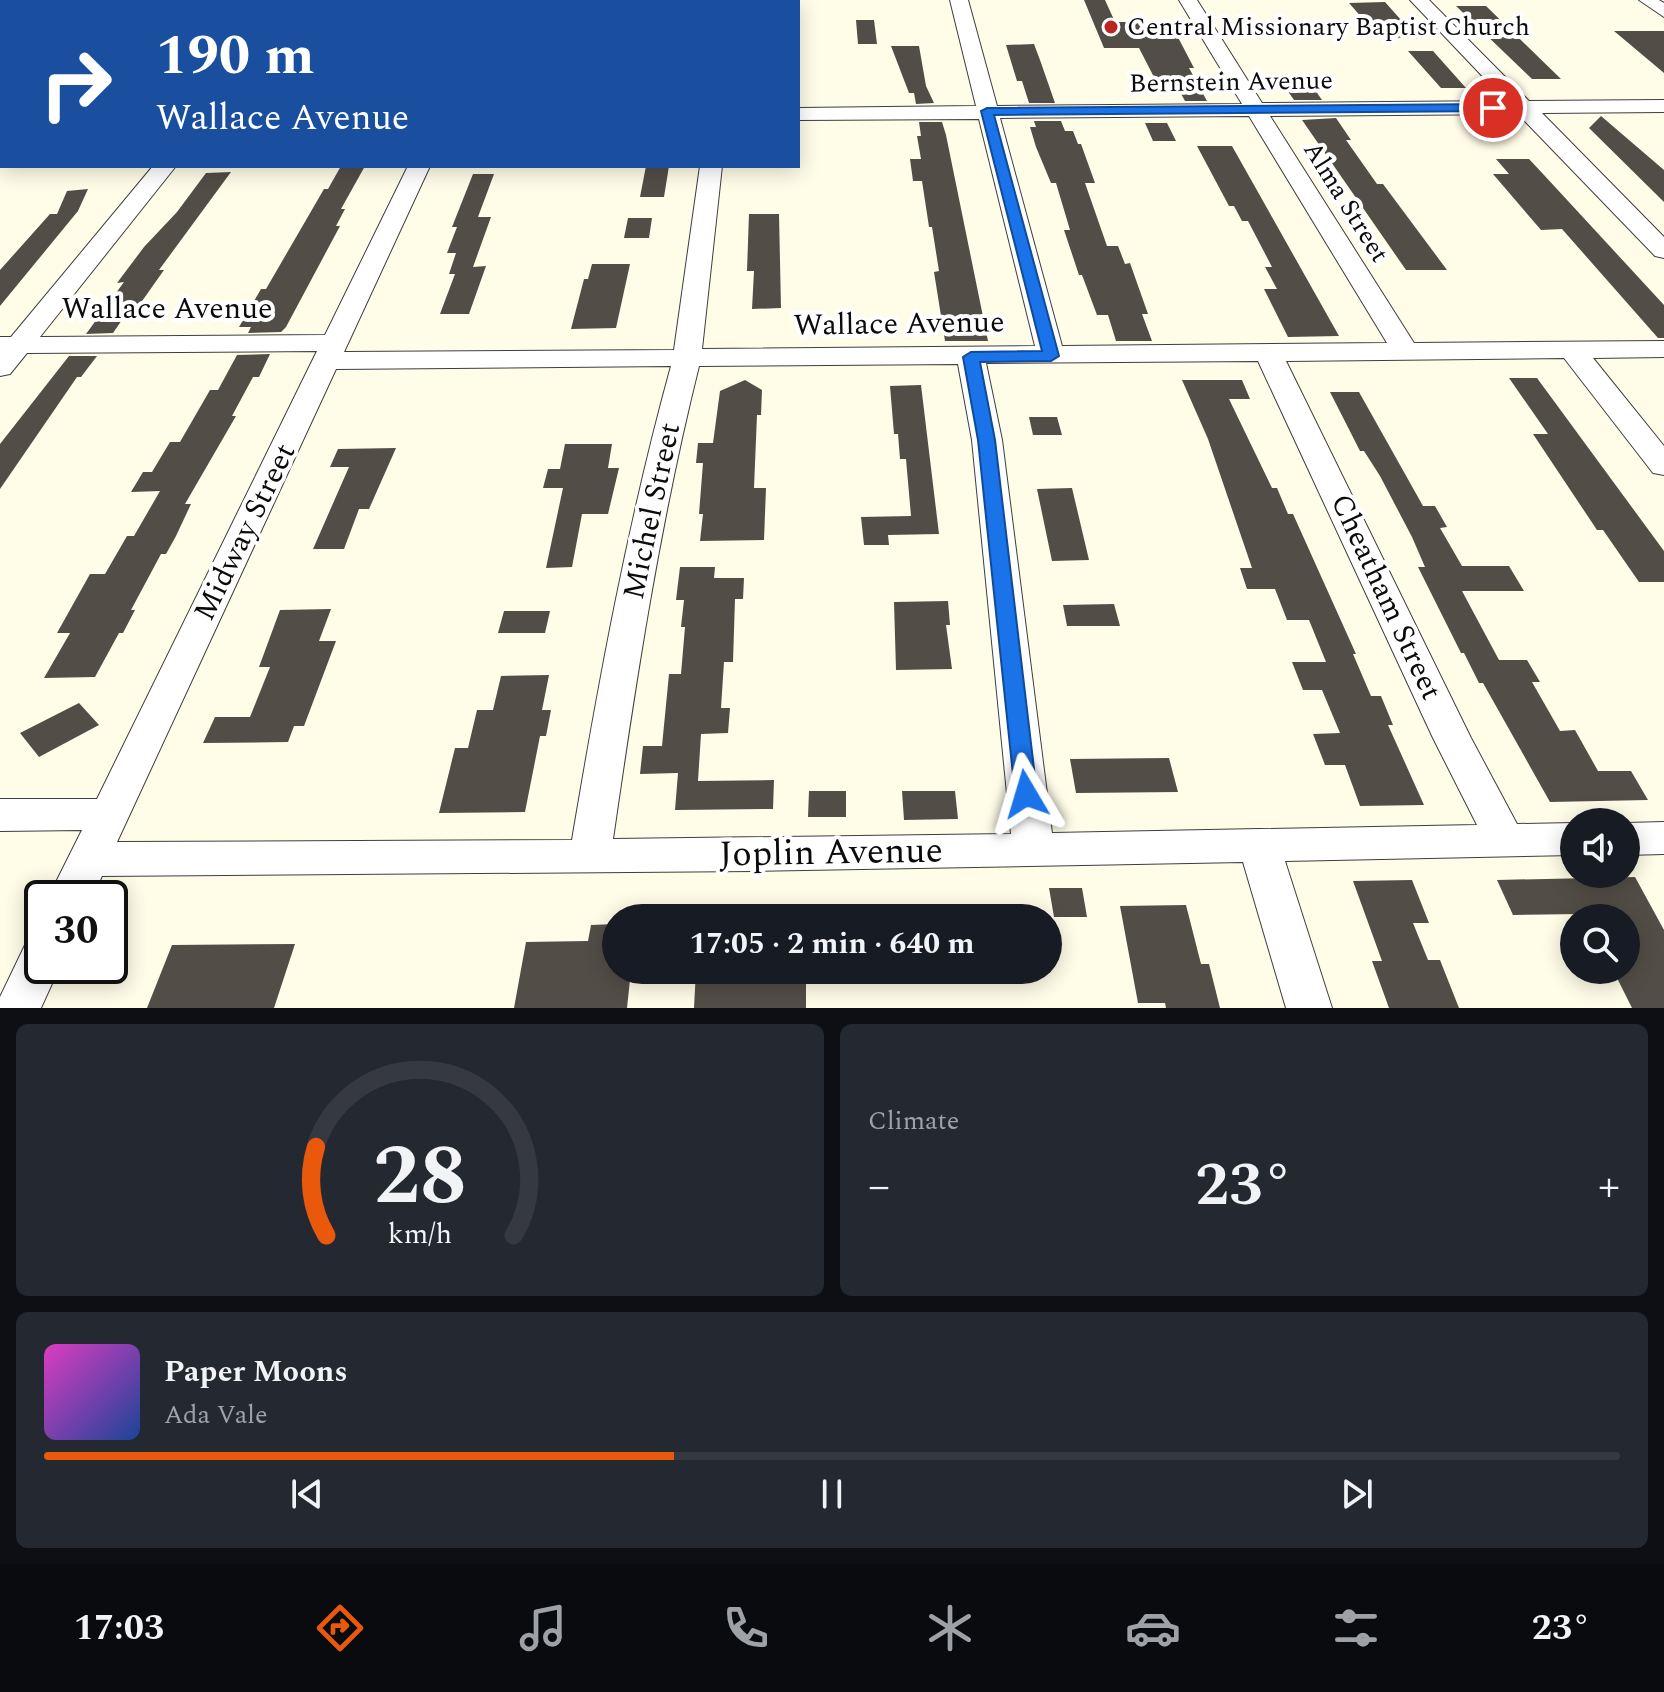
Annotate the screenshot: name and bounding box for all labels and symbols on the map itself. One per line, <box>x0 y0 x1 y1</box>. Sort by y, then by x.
place label: Central Missionary Baptist Church <box>1127 7 1530 47</box>
marker: Central Missionary Baptist Church <box>1102 18 1120 36</box>
street label: Bernstein Avenue <box>1129 60 1333 104</box>
pin <box>1459 74 1527 142</box>
street label: Alma Street <box>1293 133 1399 271</box>
street label: Wallace Avenue <box>61 286 273 332</box>
street label: Wallace Avenue <box>793 299 1005 349</box>
street label: Michel Street <box>611 418 693 604</box>
street label: Midway Street <box>182 435 308 629</box>
street label: Cheatham Street <box>1318 486 1454 708</box>
position arrow <box>984 752 1068 836</box>
street label: Joplin Avenue <box>719 824 943 882</box>
speed limit sign: 30 <box>24 880 128 984</box>

